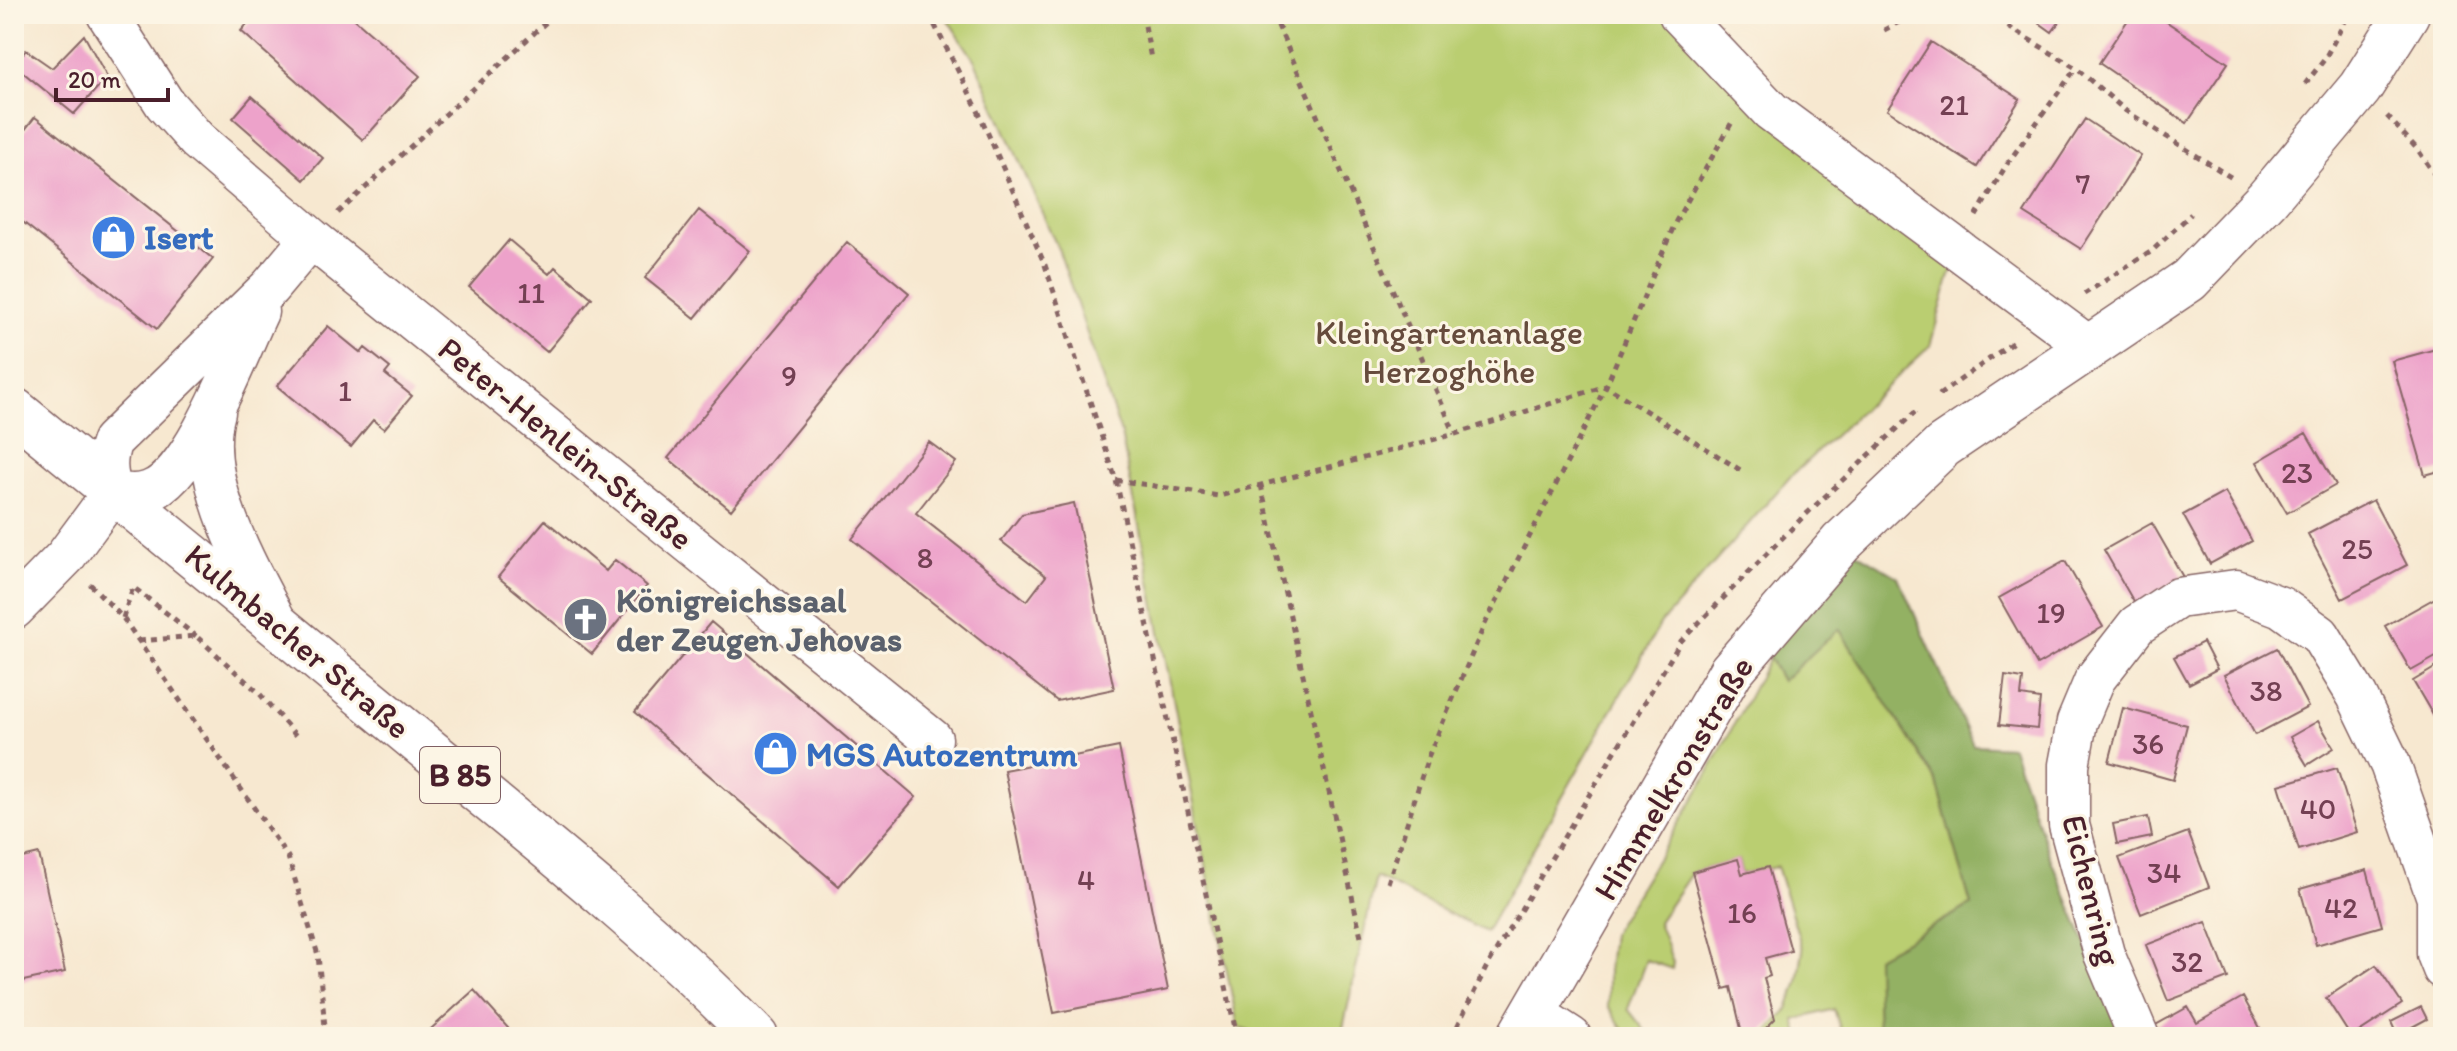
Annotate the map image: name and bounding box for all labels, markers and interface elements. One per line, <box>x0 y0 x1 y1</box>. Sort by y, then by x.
scale bar <box>56 52 168 102</box>
text: 20 m <box>68 65 121 94</box>
house number: 21 <box>1939 86 1969 123</box>
house number: 7 <box>2076 165 2091 202</box>
shop icon: Isert <box>89 213 137 261</box>
place label: Isert <box>144 217 214 258</box>
house number: 11 <box>517 274 545 311</box>
park label: Kleingartenanlage Herzoghöhe <box>1315 312 1583 392</box>
street label: Peter-Henlein-Straße <box>430 328 701 559</box>
house number: 9 <box>781 357 797 394</box>
house number: 1 <box>338 372 352 409</box>
house number: 23 <box>2281 454 2313 491</box>
house number: 25 <box>2341 530 2373 567</box>
street label: Kulmbacher Straße <box>177 535 419 748</box>
house number: 8 <box>917 539 933 576</box>
place label: Königreichssaal der Zeugen Jehovas <box>616 580 902 660</box>
house number: 19 <box>2036 594 2066 631</box>
church icon: Königreichssaal der Zeugen Jehovas <box>561 596 609 644</box>
street label: Himmelkronstraße <box>1585 649 1762 908</box>
house number: 38 <box>2250 672 2282 709</box>
house number: 36 <box>2132 725 2164 762</box>
shop icon: MGS Autozentrum <box>751 730 799 778</box>
place label: MGS Autozentrum <box>806 734 1078 775</box>
road number: B 85 <box>420 747 500 803</box>
house number: 40 <box>2300 790 2336 827</box>
street label: Eichenring <box>2053 810 2130 970</box>
house number: 34 <box>2147 854 2181 891</box>
house number: 4 <box>1077 861 1095 898</box>
house number: 42 <box>2324 889 2358 926</box>
house number: 16 <box>1727 894 1757 931</box>
house number: 32 <box>2171 943 2203 980</box>

